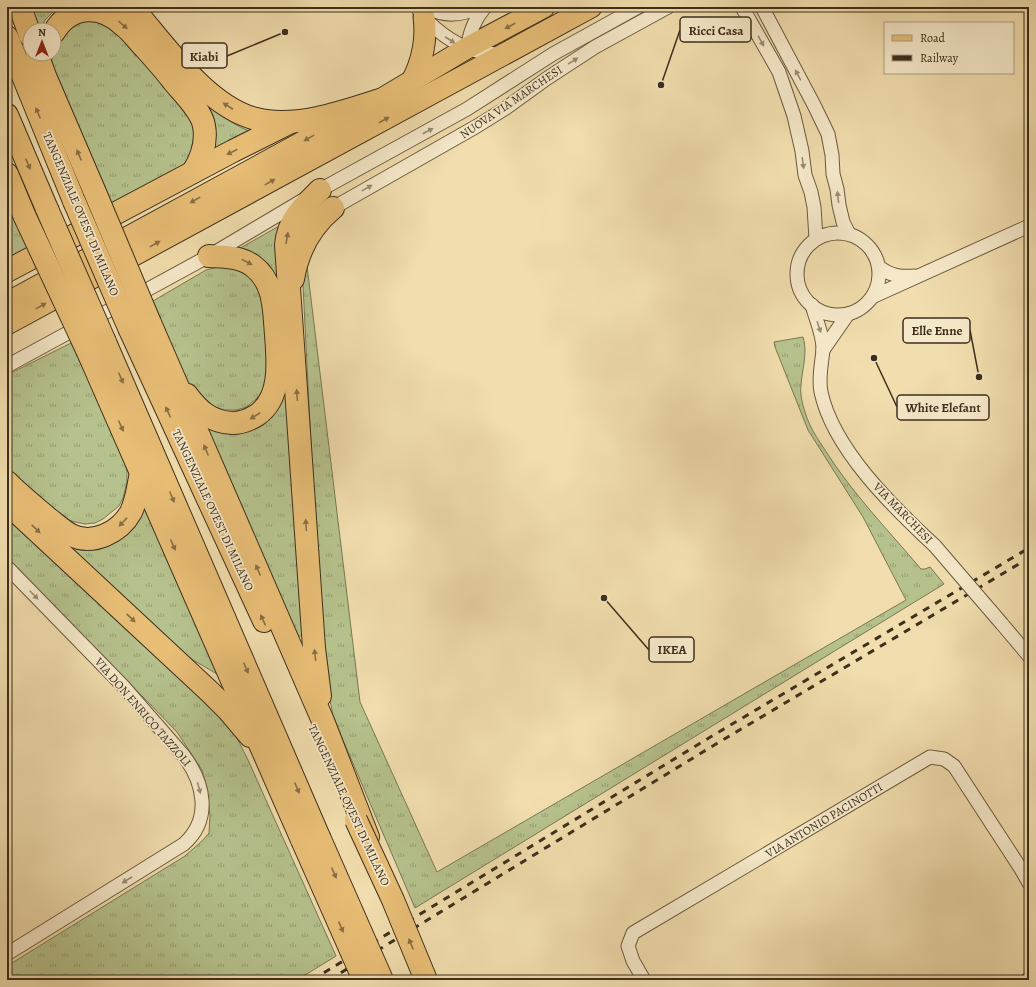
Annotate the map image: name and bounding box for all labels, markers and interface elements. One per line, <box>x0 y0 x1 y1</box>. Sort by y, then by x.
callout: Ricci Casa <box>680 17 751 42</box>
one-way arrow <box>118 20 128 29</box>
north arrow <box>22 22 62 62</box>
one-way arrow <box>504 22 516 29</box>
text: Ricci Casa <box>689 22 744 39</box>
legend <box>884 22 1014 74</box>
text: N <box>38 25 46 40</box>
text: Road <box>920 30 946 46</box>
one-way arrow <box>758 35 765 47</box>
one-way arrow <box>445 36 456 44</box>
callout: Kiabi <box>182 43 227 68</box>
text: Kiabi <box>189 48 219 65</box>
text: Railway <box>920 50 959 66</box>
one-way arrow <box>567 58 578 65</box>
street label: NUOVA VIA MARCHESI <box>457 62 565 142</box>
one-way arrow <box>795 69 801 81</box>
one-way arrow <box>223 102 233 110</box>
one-way arrow <box>35 108 41 119</box>
one-way arrow <box>378 116 390 123</box>
one-way arrow <box>422 128 434 134</box>
street label: TANGENZIALE OVEST DI MILANO <box>39 130 123 298</box>
one-way arrow <box>303 135 315 142</box>
one-way arrow <box>76 149 82 160</box>
one-way arrow <box>226 149 237 155</box>
one-way arrow <box>800 157 806 169</box>
one-way arrow <box>25 158 31 170</box>
one-way arrow <box>264 178 276 185</box>
one-way arrow <box>361 185 373 192</box>
one-way arrow <box>835 191 842 203</box>
one-way arrow <box>189 197 201 204</box>
one-way arrow <box>284 232 290 244</box>
one-way arrow <box>150 240 161 247</box>
one-way arrow <box>241 259 253 266</box>
one-way arrow <box>35 302 47 309</box>
callout: Elle Enne <box>903 318 970 343</box>
one-way arrow <box>816 322 822 334</box>
text: Elle Enne <box>911 322 963 339</box>
one-way arrow <box>118 373 124 385</box>
one-way arrow <box>294 389 301 401</box>
callout: White Elefant <box>897 395 989 420</box>
text: White Elefant <box>904 399 981 416</box>
one-way arrow <box>165 407 171 418</box>
one-way arrow <box>250 412 260 420</box>
one-way arrow <box>117 420 124 432</box>
street label: TANGENZIALE OVEST DI MILANO <box>168 427 258 593</box>
one-way arrow <box>203 445 209 456</box>
street label: VIA MARCHESI <box>869 478 936 547</box>
one-way arrow <box>169 492 175 503</box>
one-way arrow <box>119 517 128 527</box>
one-way arrow <box>303 519 310 531</box>
one-way arrow <box>31 524 40 533</box>
one-way arrow <box>170 539 176 551</box>
one-way arrow <box>255 564 261 575</box>
one-way arrow <box>29 590 39 600</box>
one-way arrow <box>126 613 136 623</box>
one-way arrow <box>260 614 266 625</box>
callout: IKEA <box>649 637 694 662</box>
text: IKEA <box>657 641 687 658</box>
one-way arrow <box>312 648 318 661</box>
street label: VIA DON ENRICO TAZZOLI <box>91 653 195 770</box>
one-way arrow <box>243 663 249 674</box>
street label: TANGENZIALE OVEST DI MILANO <box>304 722 394 888</box>
street label: VIA ANTONIO PACINOTTI <box>762 779 886 862</box>
one-way arrow <box>196 782 202 794</box>
one-way arrow <box>294 782 300 793</box>
one-way arrow <box>331 867 337 878</box>
one-way arrow <box>122 876 132 884</box>
one-way arrow <box>338 921 344 933</box>
one-way arrow <box>408 938 415 950</box>

